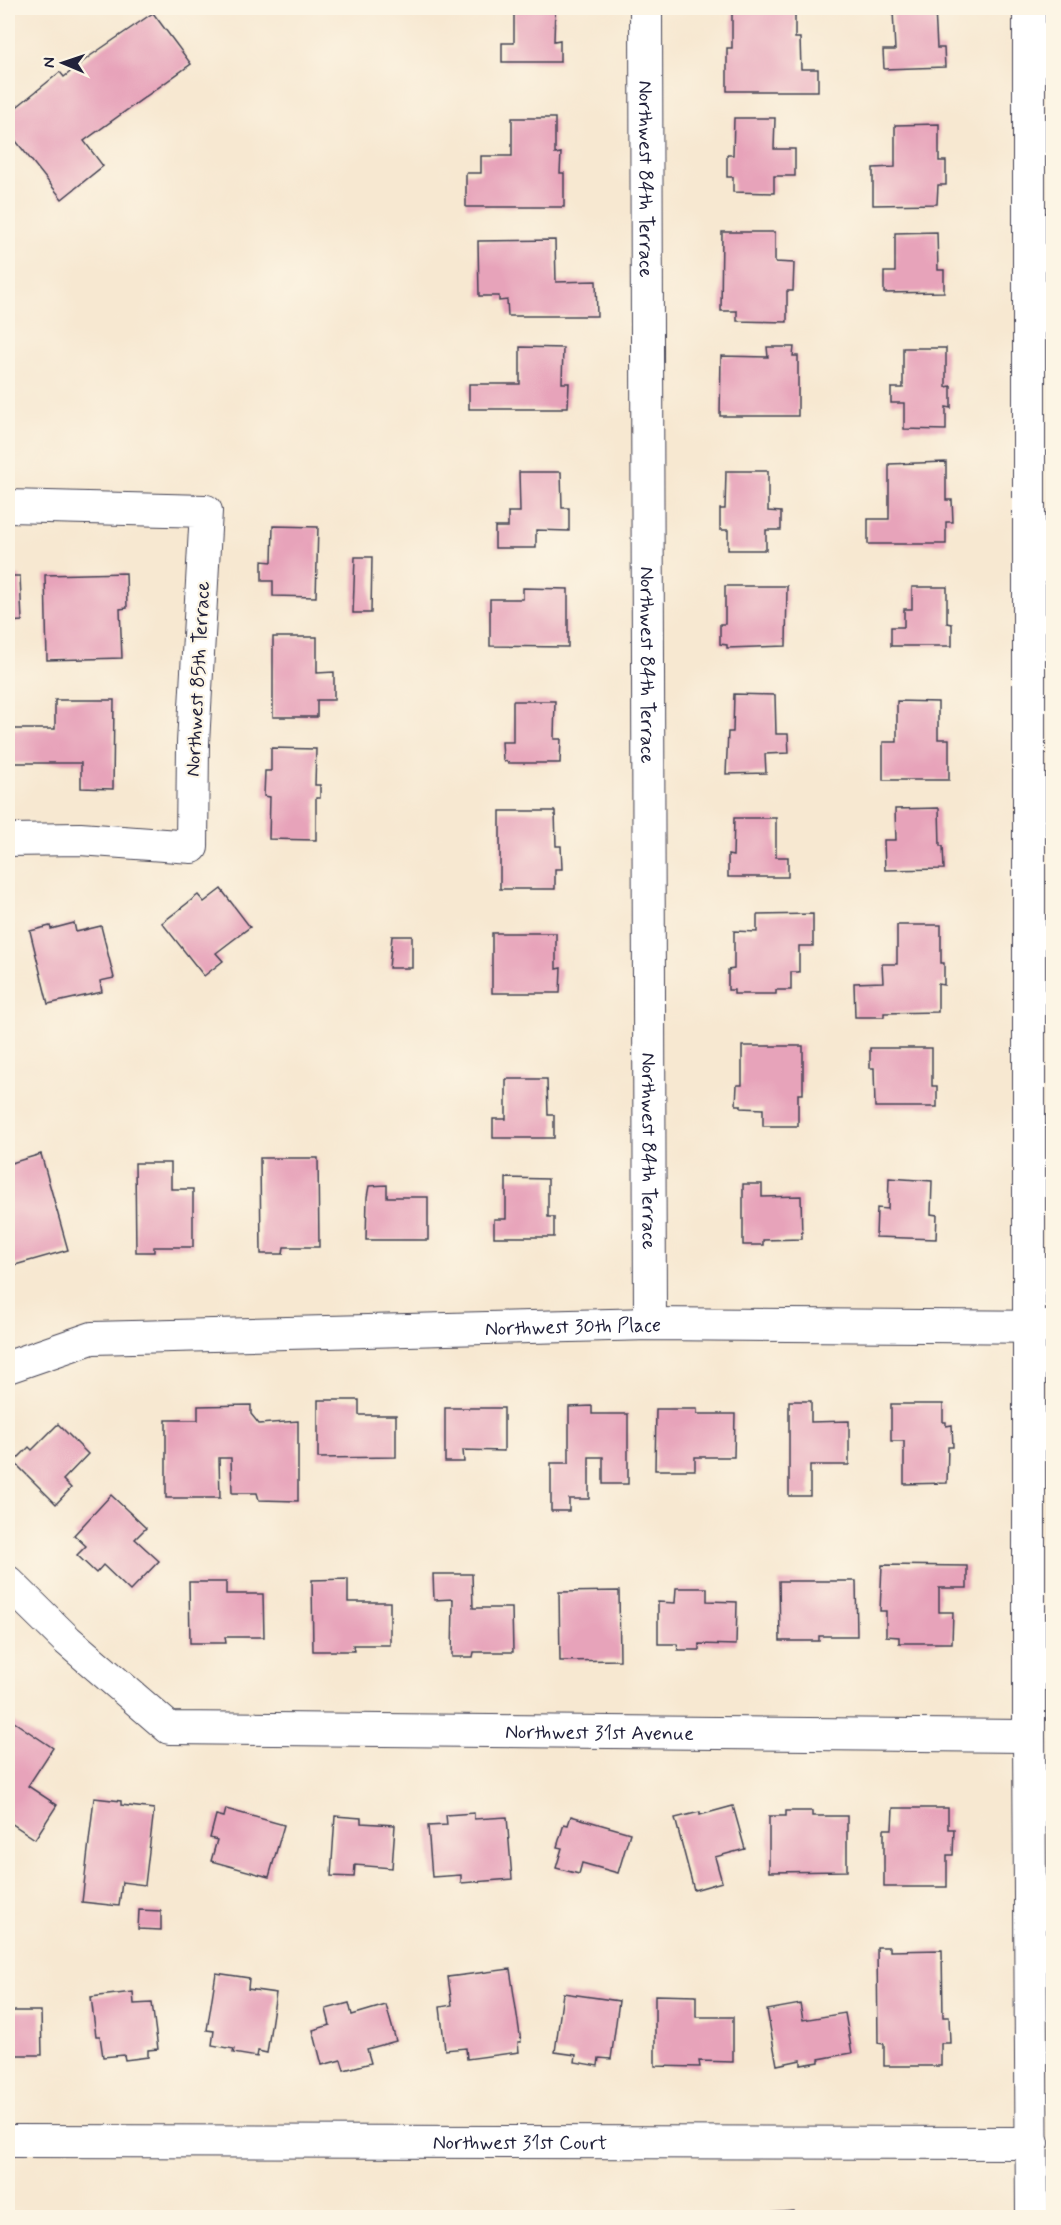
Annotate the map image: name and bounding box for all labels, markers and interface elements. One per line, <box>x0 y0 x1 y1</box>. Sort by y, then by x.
north arrow <box>33 33 93 93</box>
text: N <box>39 57 60 68</box>
street label: Northwest 84th Terrace <box>631 80 659 278</box>
street label: Northwest 84th Terrace <box>633 566 660 764</box>
street label: Northwest 85th Terrace <box>180 581 217 777</box>
street label: Northwest 84th Terrace <box>634 1052 662 1250</box>
street label: Northwest 30th Place <box>485 1312 661 1343</box>
street label: Northwest 31st Avenue <box>505 1719 694 1748</box>
street label: Northwest 31st Court <box>433 2130 607 2157</box>

